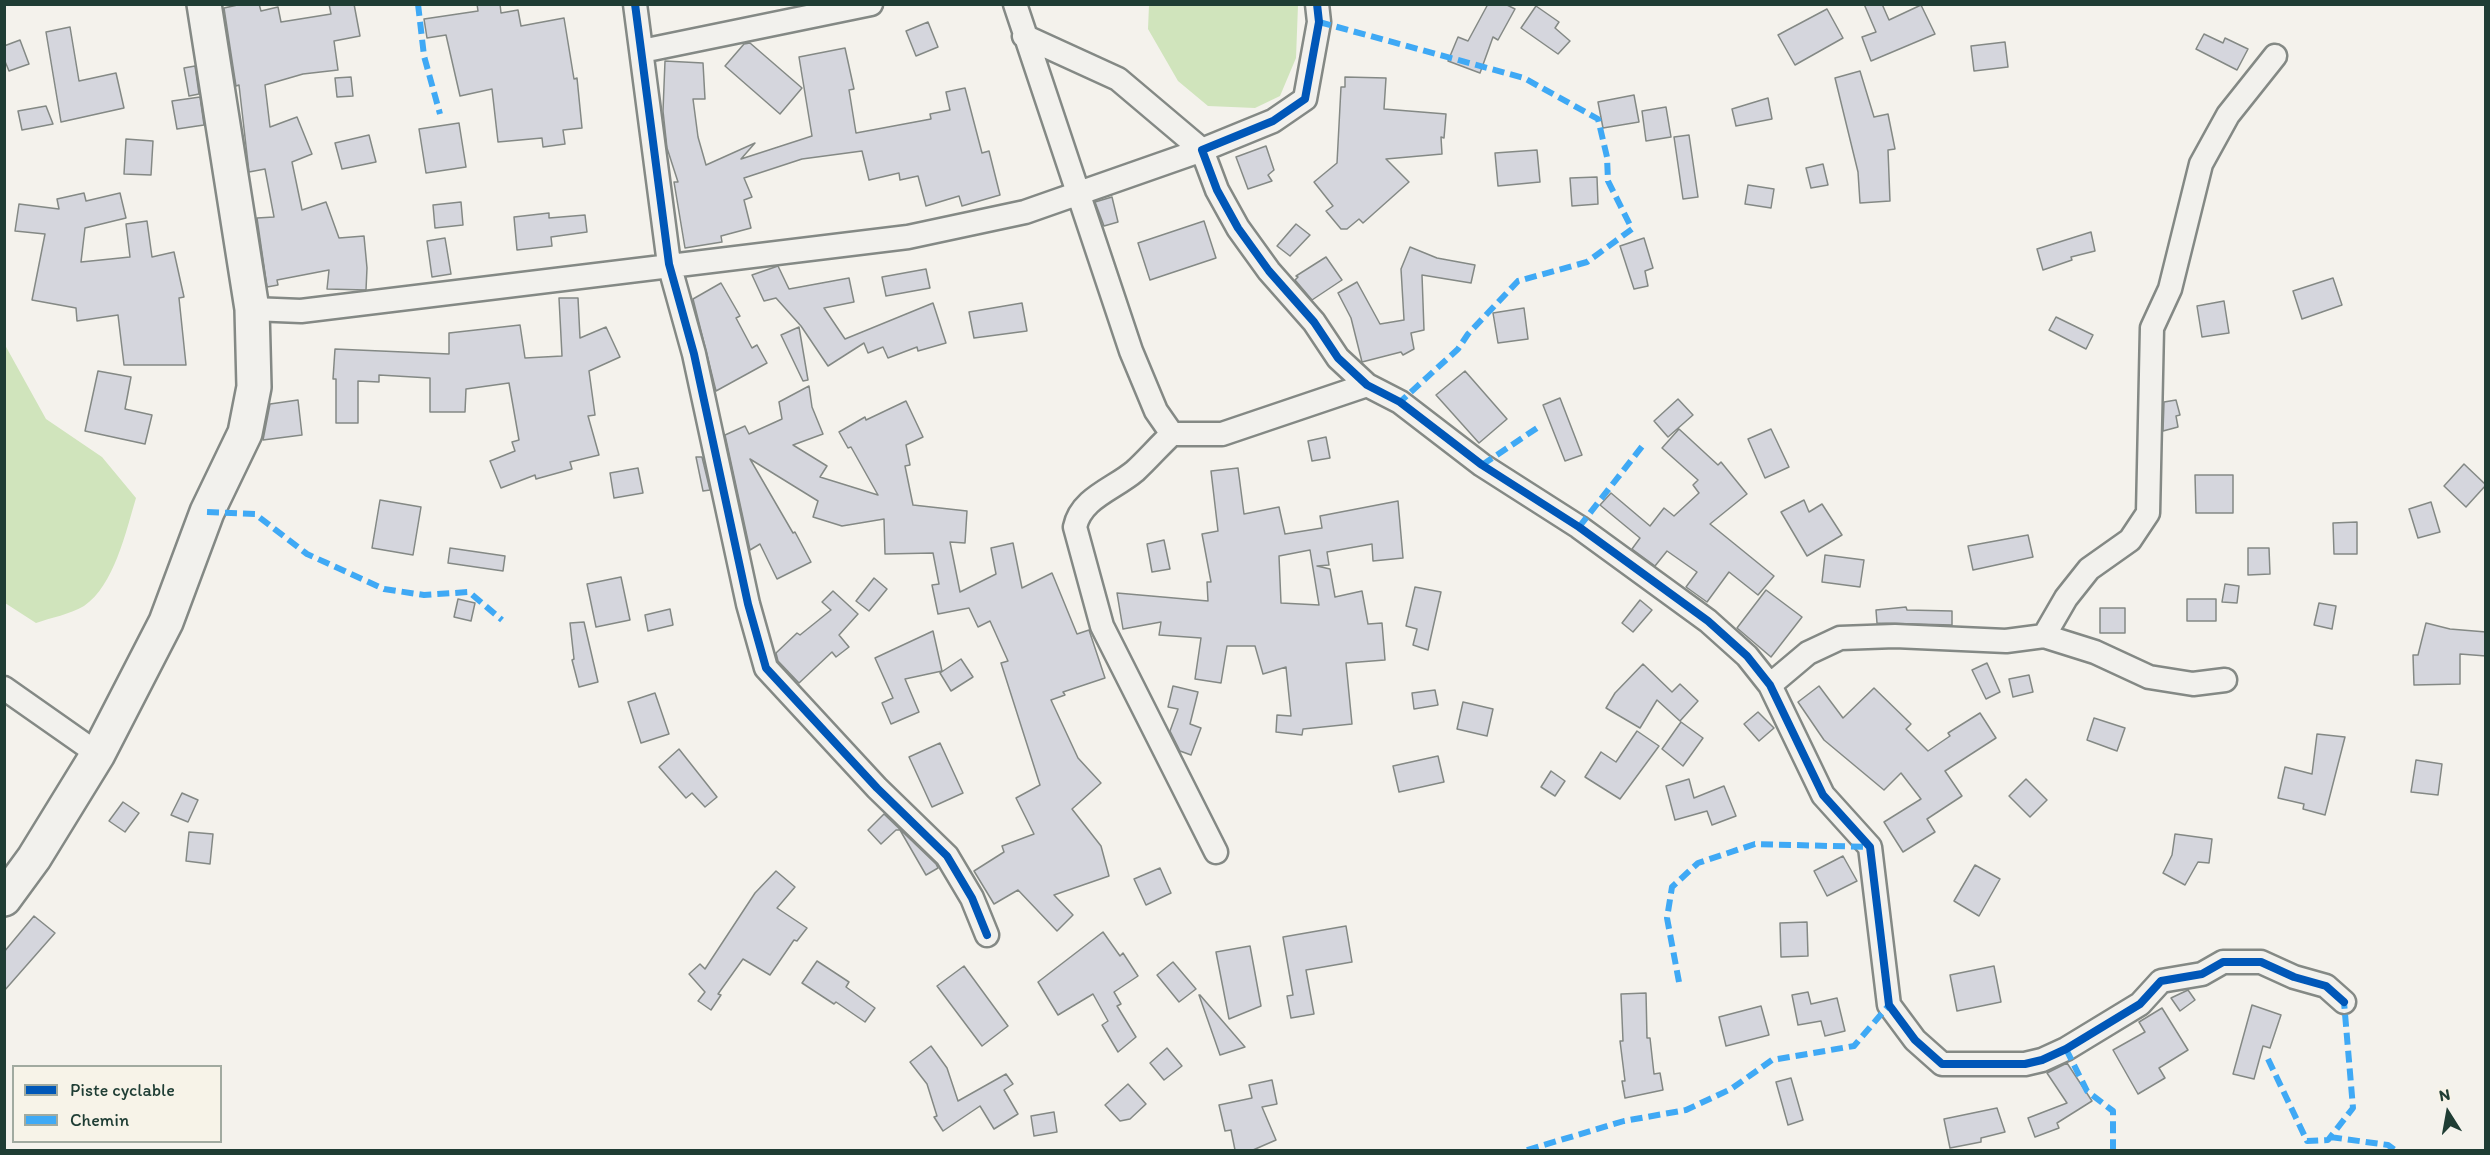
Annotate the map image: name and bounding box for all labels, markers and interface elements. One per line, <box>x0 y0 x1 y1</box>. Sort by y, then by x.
legend <box>12 1065 222 1143</box>
text: Piste cyclable <box>70 1079 175 1101</box>
north arrow <box>2418 1083 2478 1143</box>
text: N <box>2437 1084 2452 1105</box>
text: Chemin <box>70 1109 129 1131</box>

